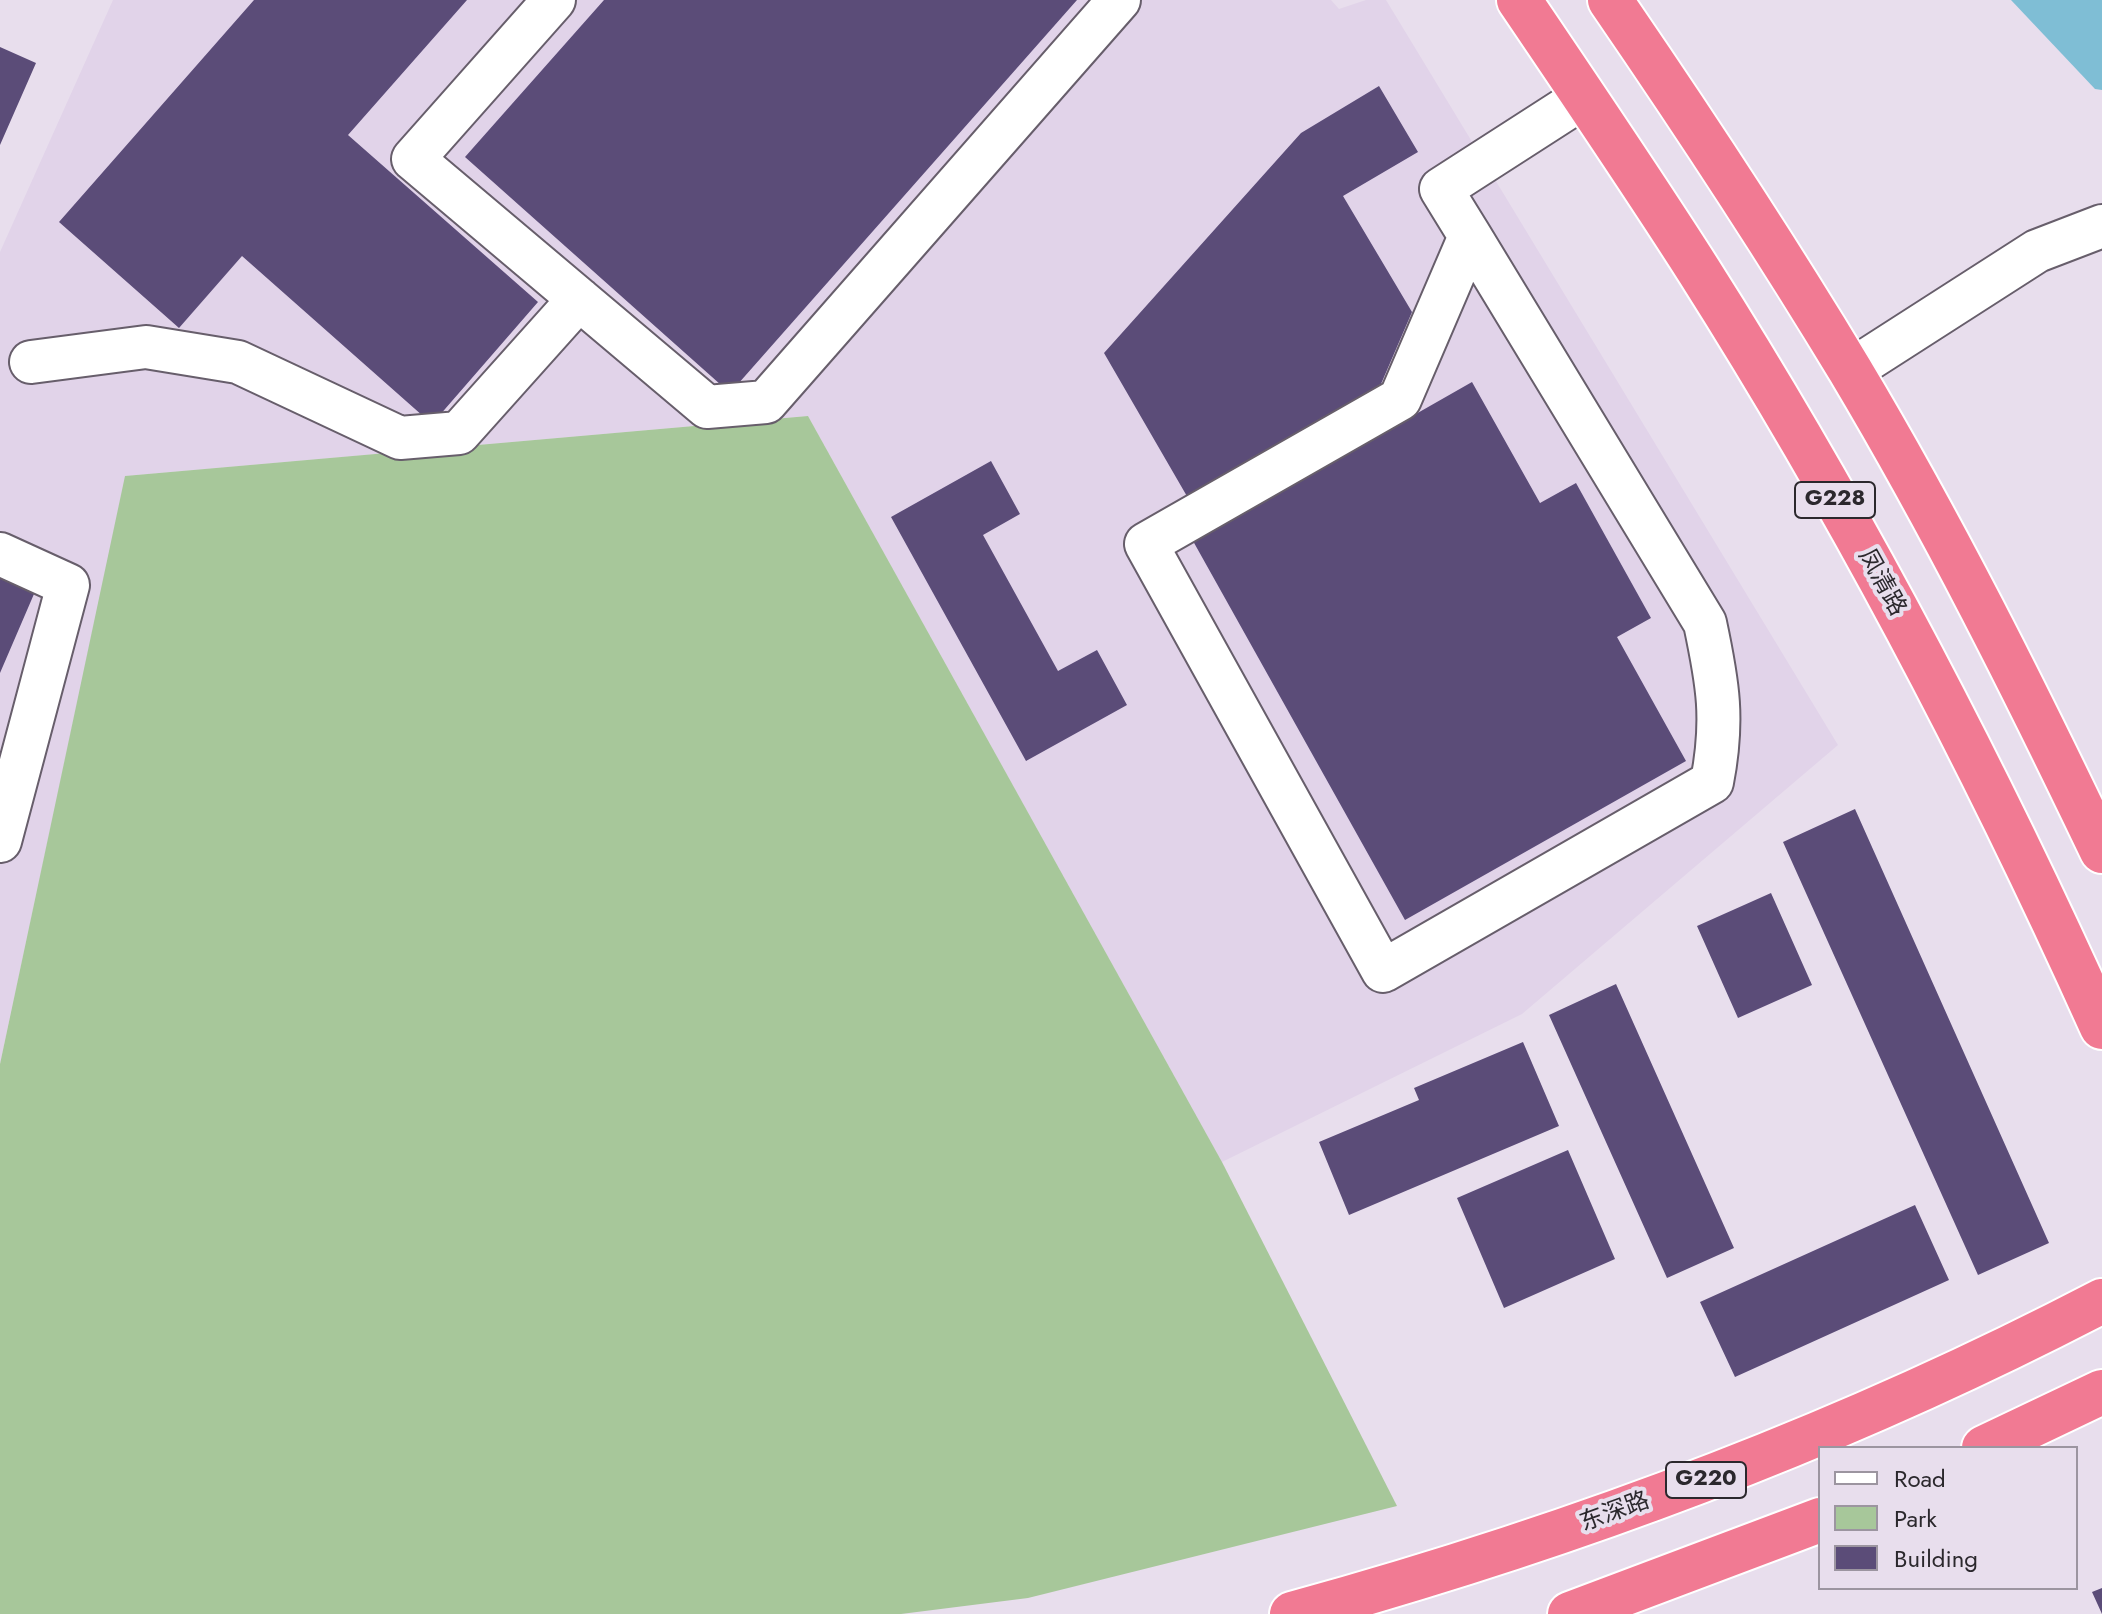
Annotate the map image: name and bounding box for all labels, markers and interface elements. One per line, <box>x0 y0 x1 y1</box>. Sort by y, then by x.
road number: G228 <box>1795 482 1875 518</box>
street label: 凤清路 <box>1851 545 1911 621</box>
legend <box>1818 1446 2078 1590</box>
text: Road <box>1894 1461 1946 1496</box>
road number: G220 <box>1666 1462 1746 1498</box>
street label: 东深路 <box>1576 1487 1654 1539</box>
text: Park <box>1894 1501 1937 1536</box>
text: Building <box>1894 1541 1978 1576</box>

